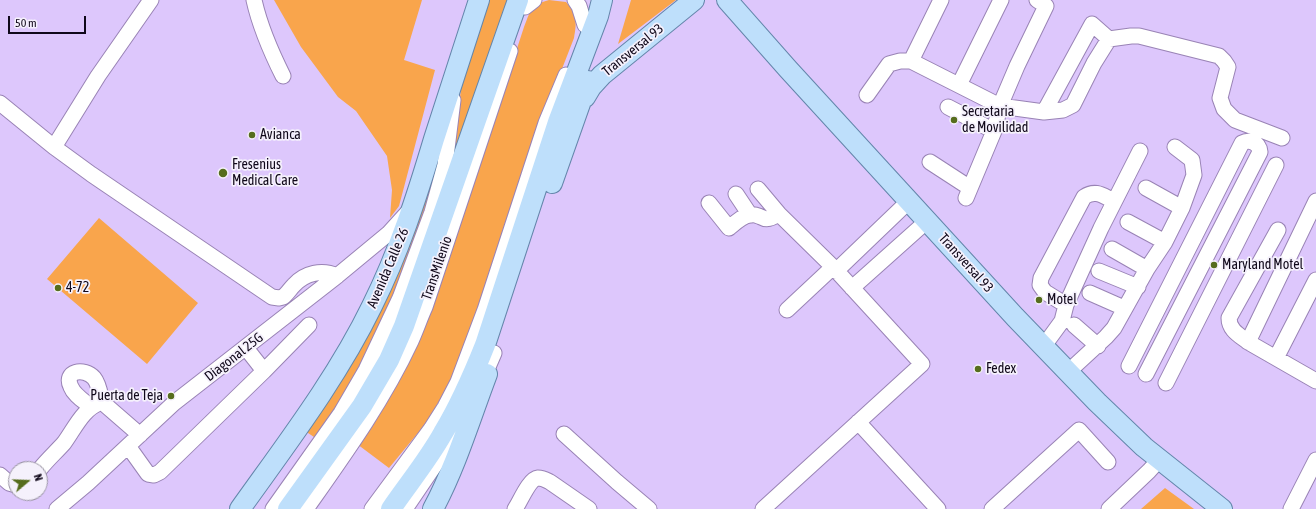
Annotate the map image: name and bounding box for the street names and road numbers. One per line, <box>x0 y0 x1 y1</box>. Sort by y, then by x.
street label: Transversal 93 <box>599 20 667 80</box>
street label: Avenida Calle 26 <box>364 225 412 311</box>
street label: Transversal 93 <box>935 230 997 296</box>
street label: TransMilenio <box>418 234 456 302</box>
street label: Diagonal 25G <box>201 329 267 385</box>

